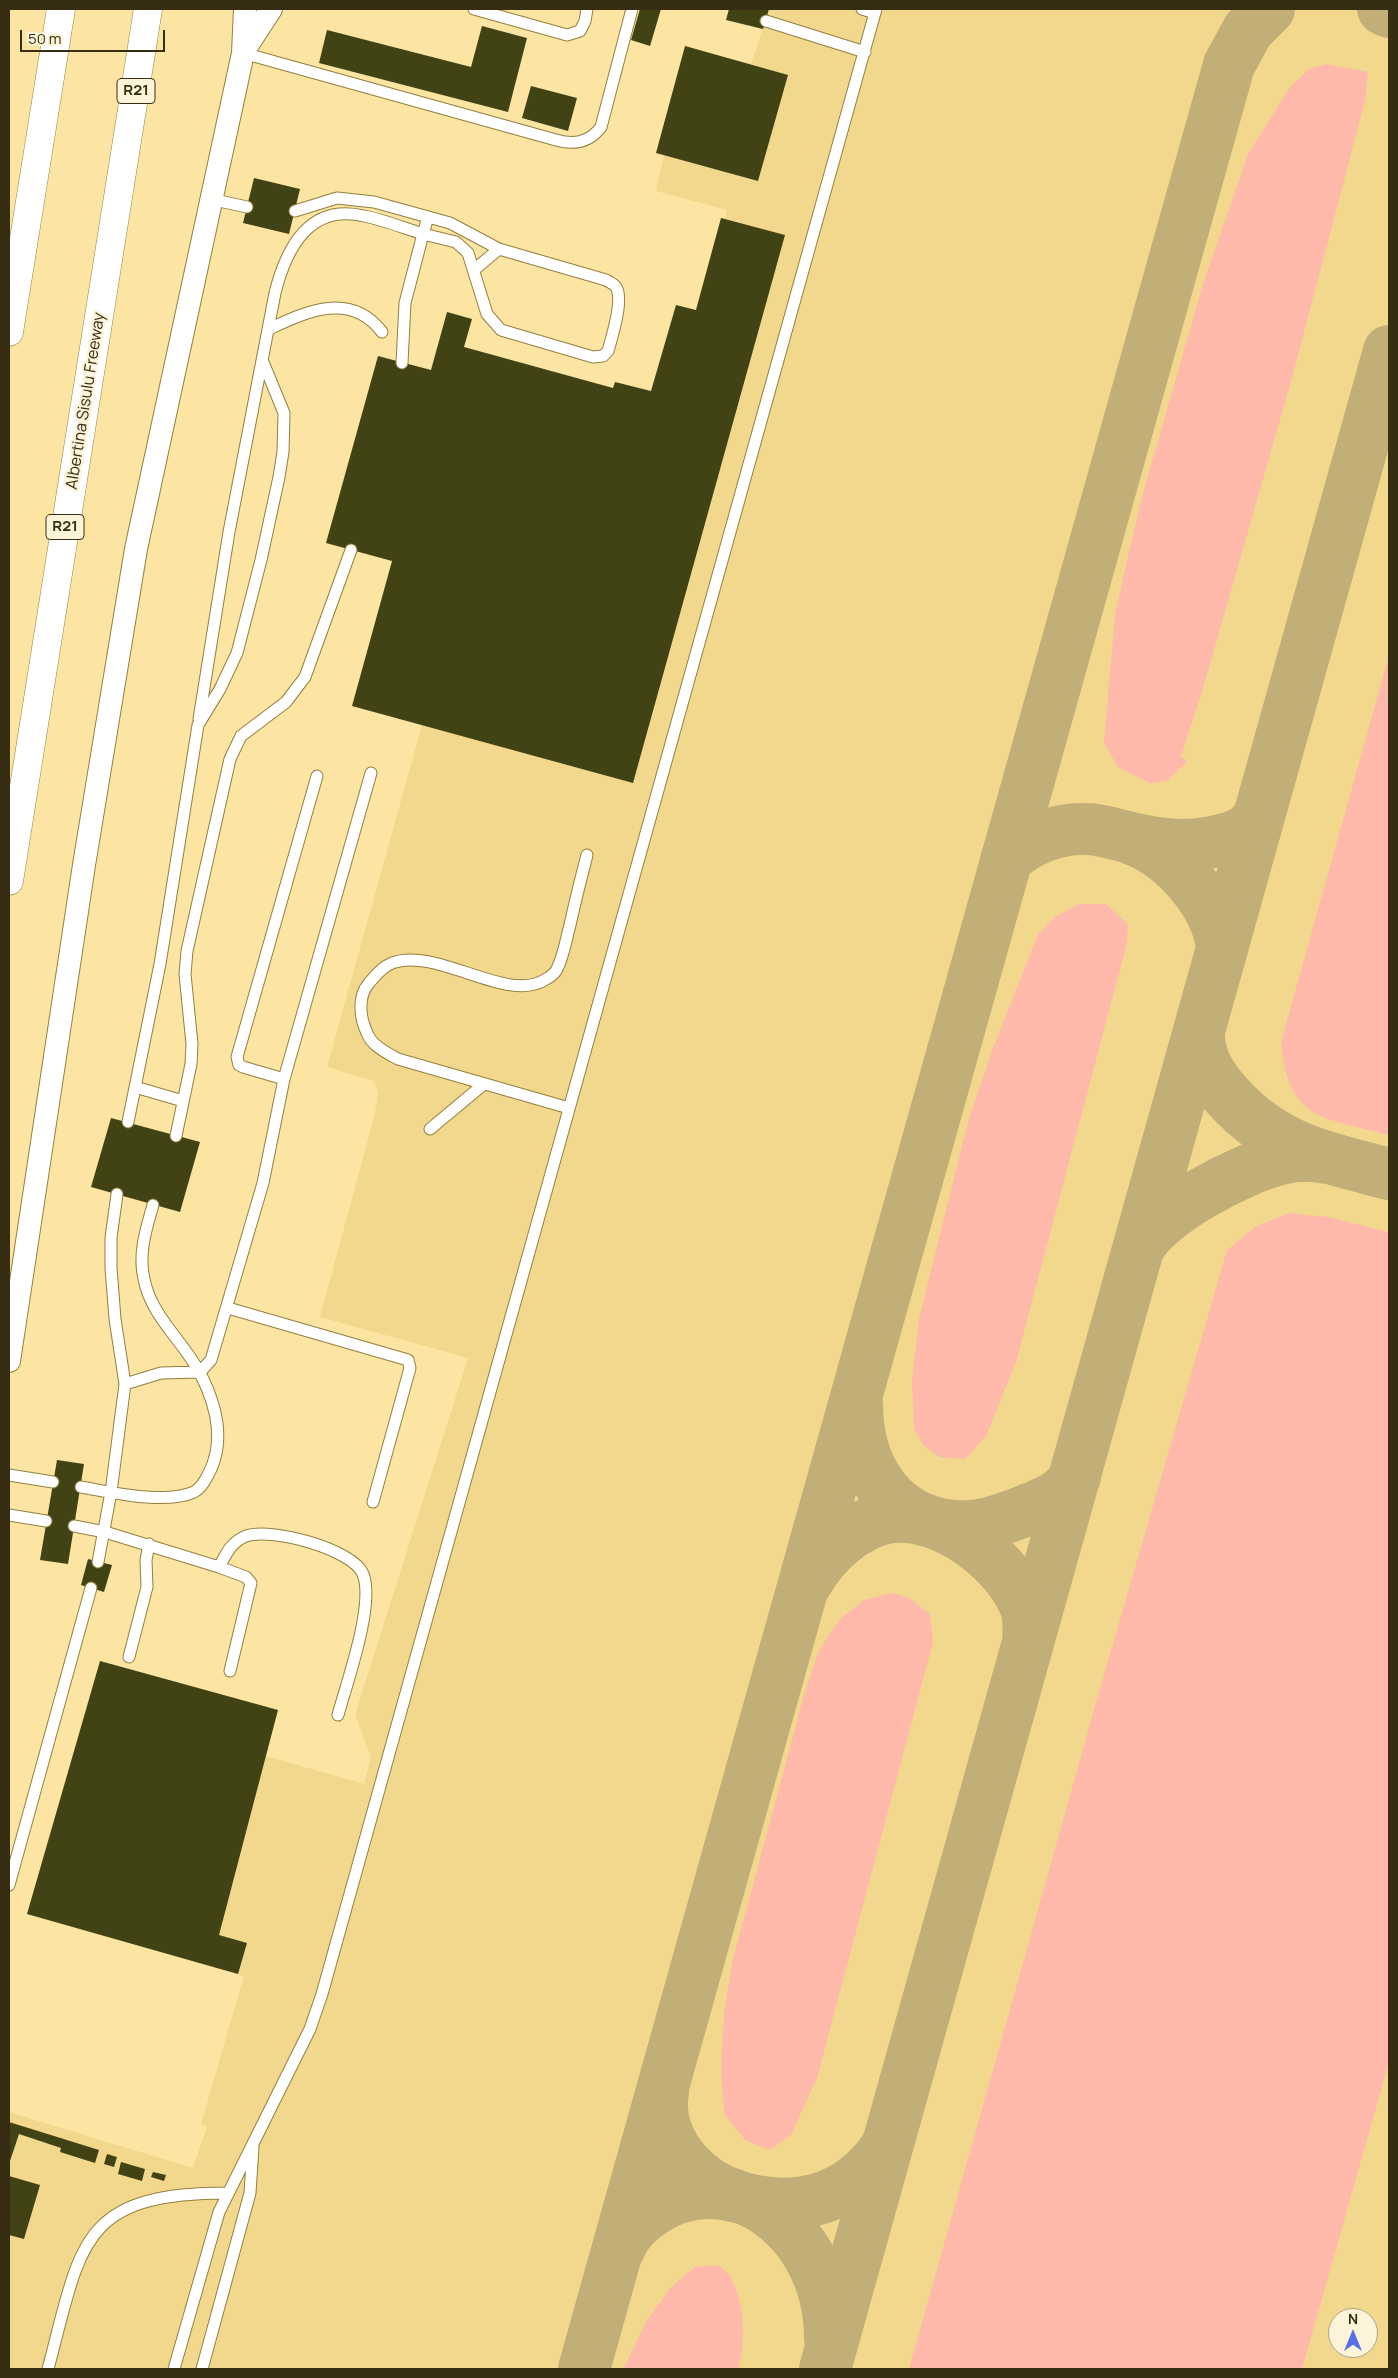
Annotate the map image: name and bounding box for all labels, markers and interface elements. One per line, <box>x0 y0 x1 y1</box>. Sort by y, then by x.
scale bar <box>22 20 168 52</box>
text: 50 m <box>28 28 62 49</box>
road number: R21 <box>117 78 155 104</box>
street label: Albertina Sisulu Freeway <box>63 311 109 491</box>
road number: R21 <box>46 514 84 540</box>
north arrow <box>1328 2308 1378 2358</box>
text: N <box>1348 2309 1358 2328</box>

